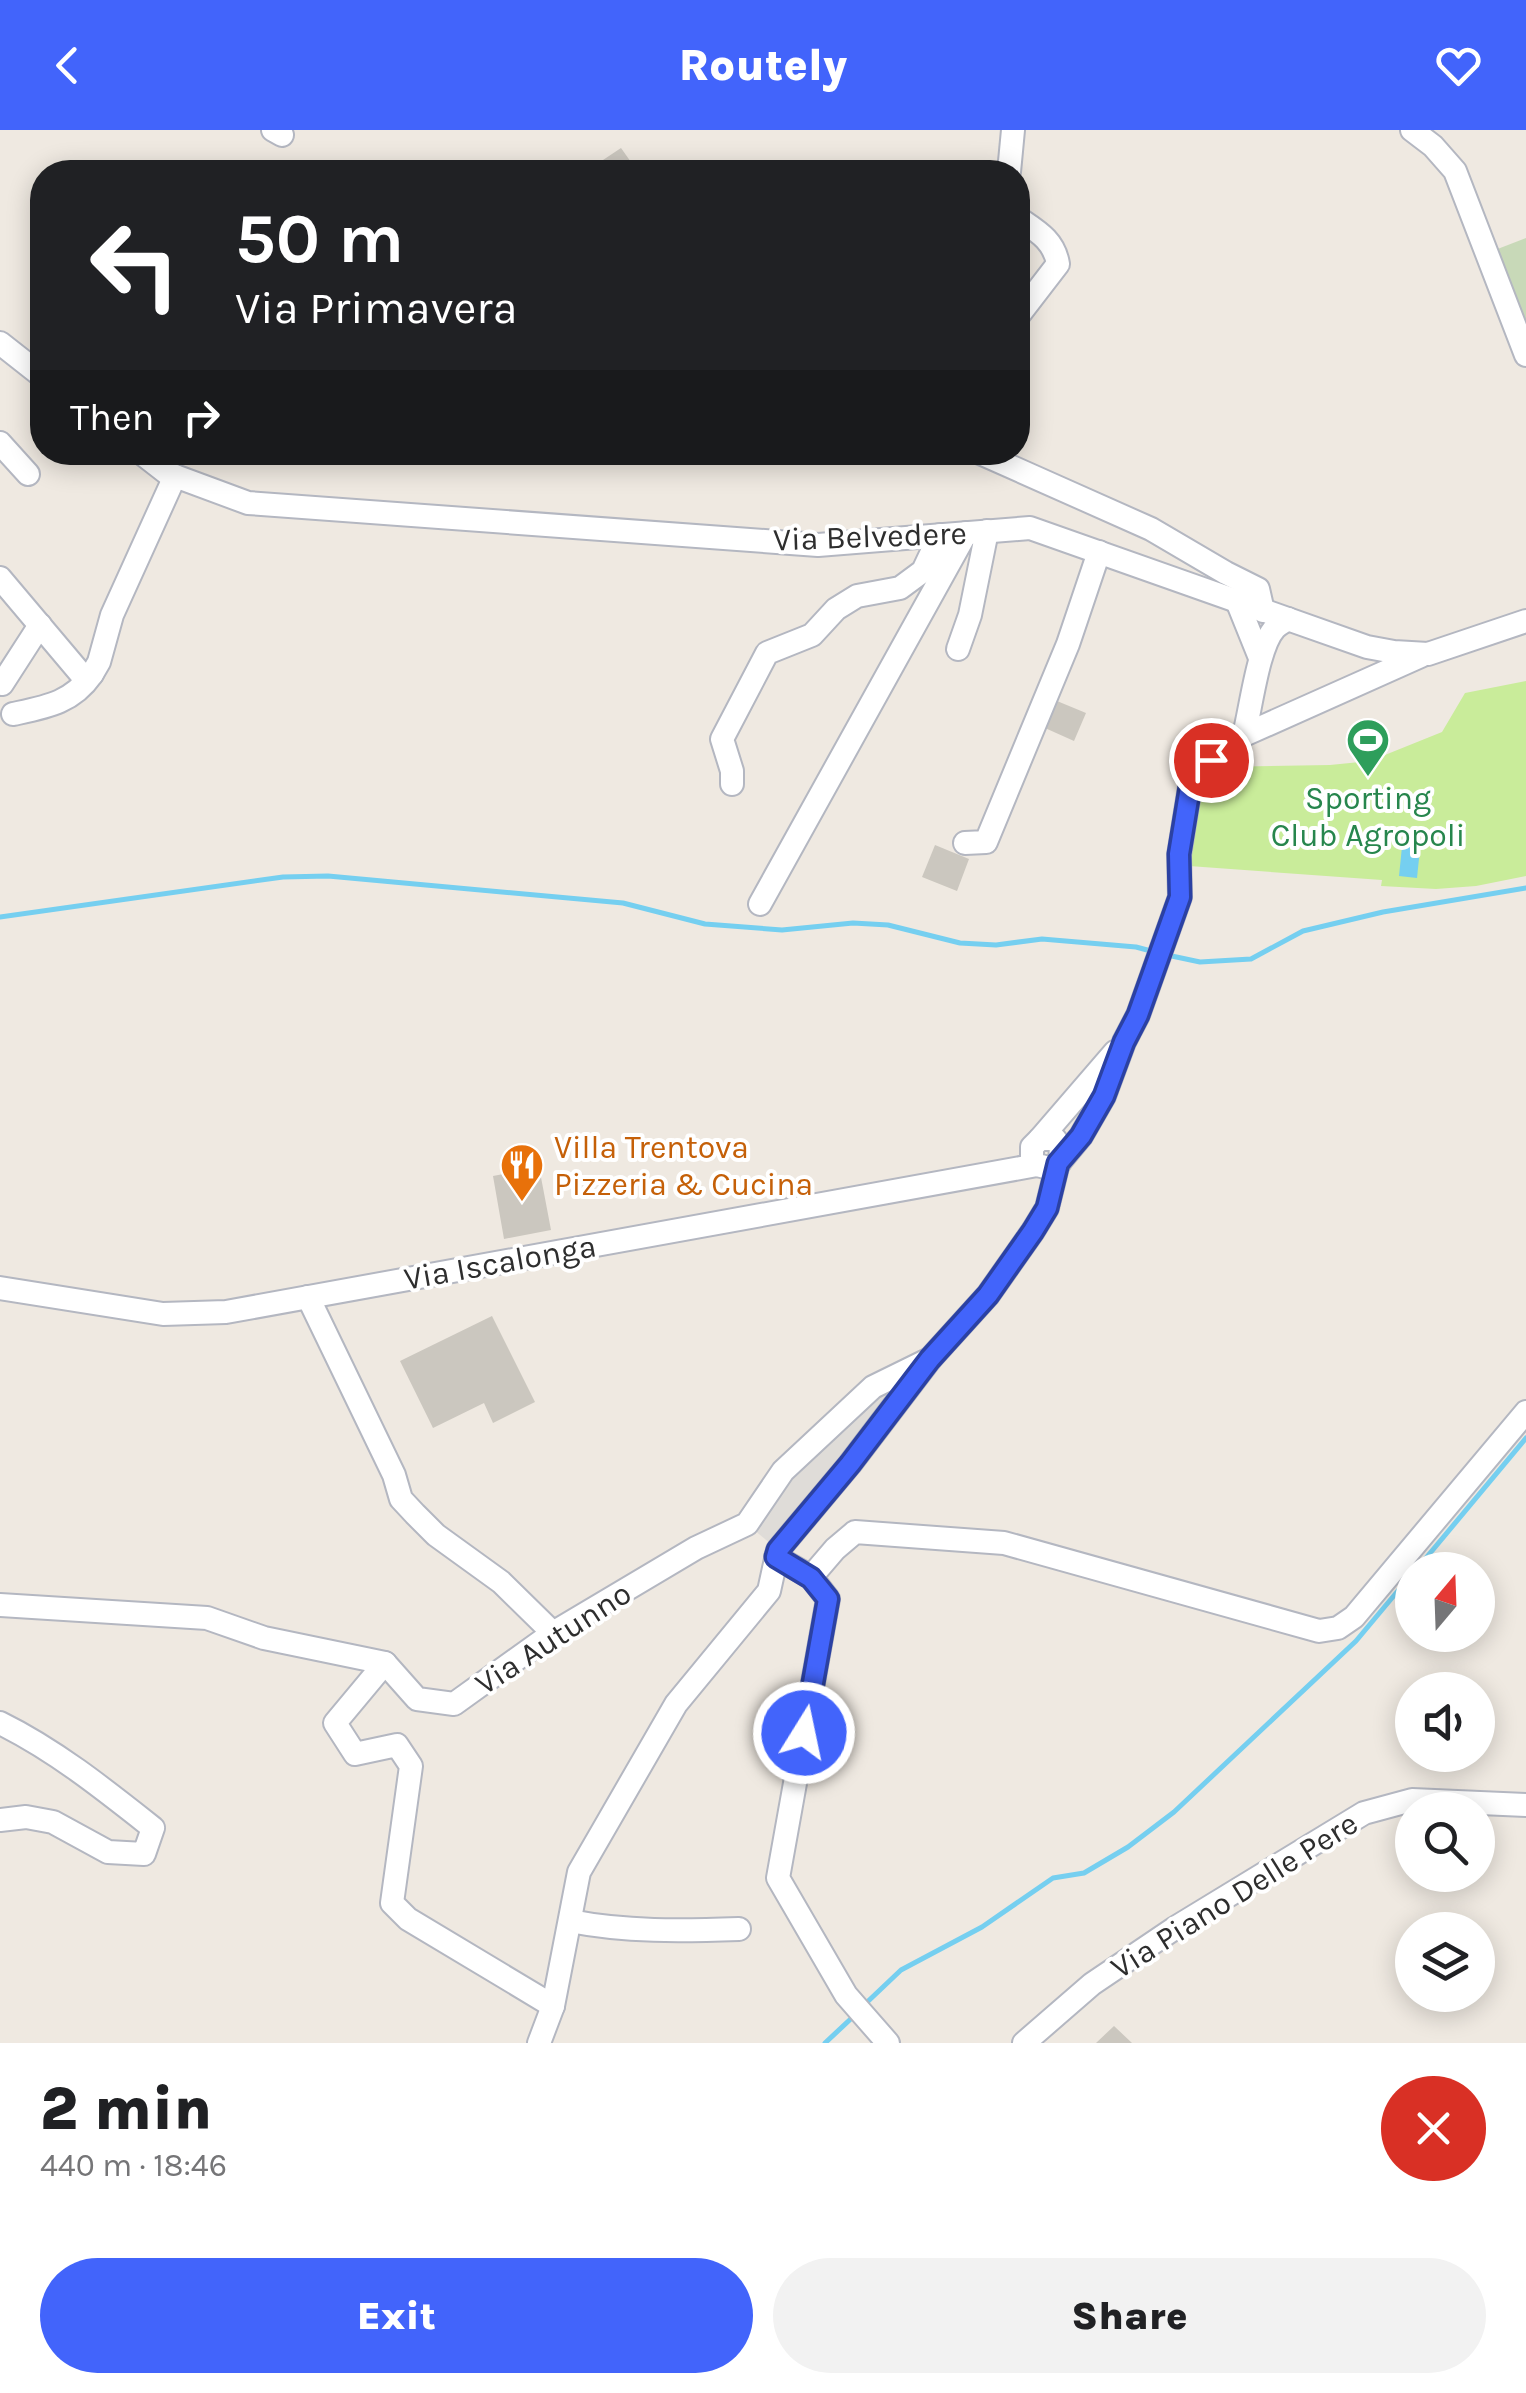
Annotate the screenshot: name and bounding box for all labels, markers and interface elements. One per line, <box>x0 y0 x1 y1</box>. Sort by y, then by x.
icon: back <box>40 38 95 93</box>
icon: heart <box>1431 38 1486 93</box>
text: Routely <box>679 39 847 91</box>
text: 50 m <box>235 198 404 280</box>
icon: left <box>70 200 200 330</box>
text: Via Primavera <box>235 282 517 334</box>
icon: right <box>174 390 229 445</box>
text: Then <box>70 395 154 440</box>
street label: Via Belvedere <box>772 515 968 558</box>
sports icon: Sporting Club Agropoli <box>1345 717 1391 778</box>
pin <box>1169 718 1254 803</box>
icon: arrive <box>1184 733 1239 788</box>
place label: Sporting Club Agropoli <box>1271 780 1465 854</box>
place label: Villa Trentova Pizzeria & Cucina <box>554 1129 813 1203</box>
restaurant icon: Villa Trentova Pizzeria & Cucina <box>499 1142 545 1203</box>
street label: Via Iscalonga <box>401 1227 599 1298</box>
north arrow <box>1395 1552 1495 1652</box>
map controls <box>1395 1552 1495 2012</box>
street label: Via Autunno <box>469 1574 638 1702</box>
button: sound <box>1395 1672 1495 1772</box>
position arrow <box>752 1681 856 1785</box>
button: search <box>1395 1792 1495 1892</box>
street label: Via Piano Delle Pere <box>1104 1805 1364 1986</box>
button: layers <box>1395 1912 1495 2012</box>
text: 2 min <box>40 2074 212 2144</box>
button: close <box>1381 2076 1486 2181</box>
text: 440 m · 18:46 <box>40 2147 227 2184</box>
button: Exit <box>40 2258 753 2373</box>
button: Share <box>773 2258 1486 2373</box>

